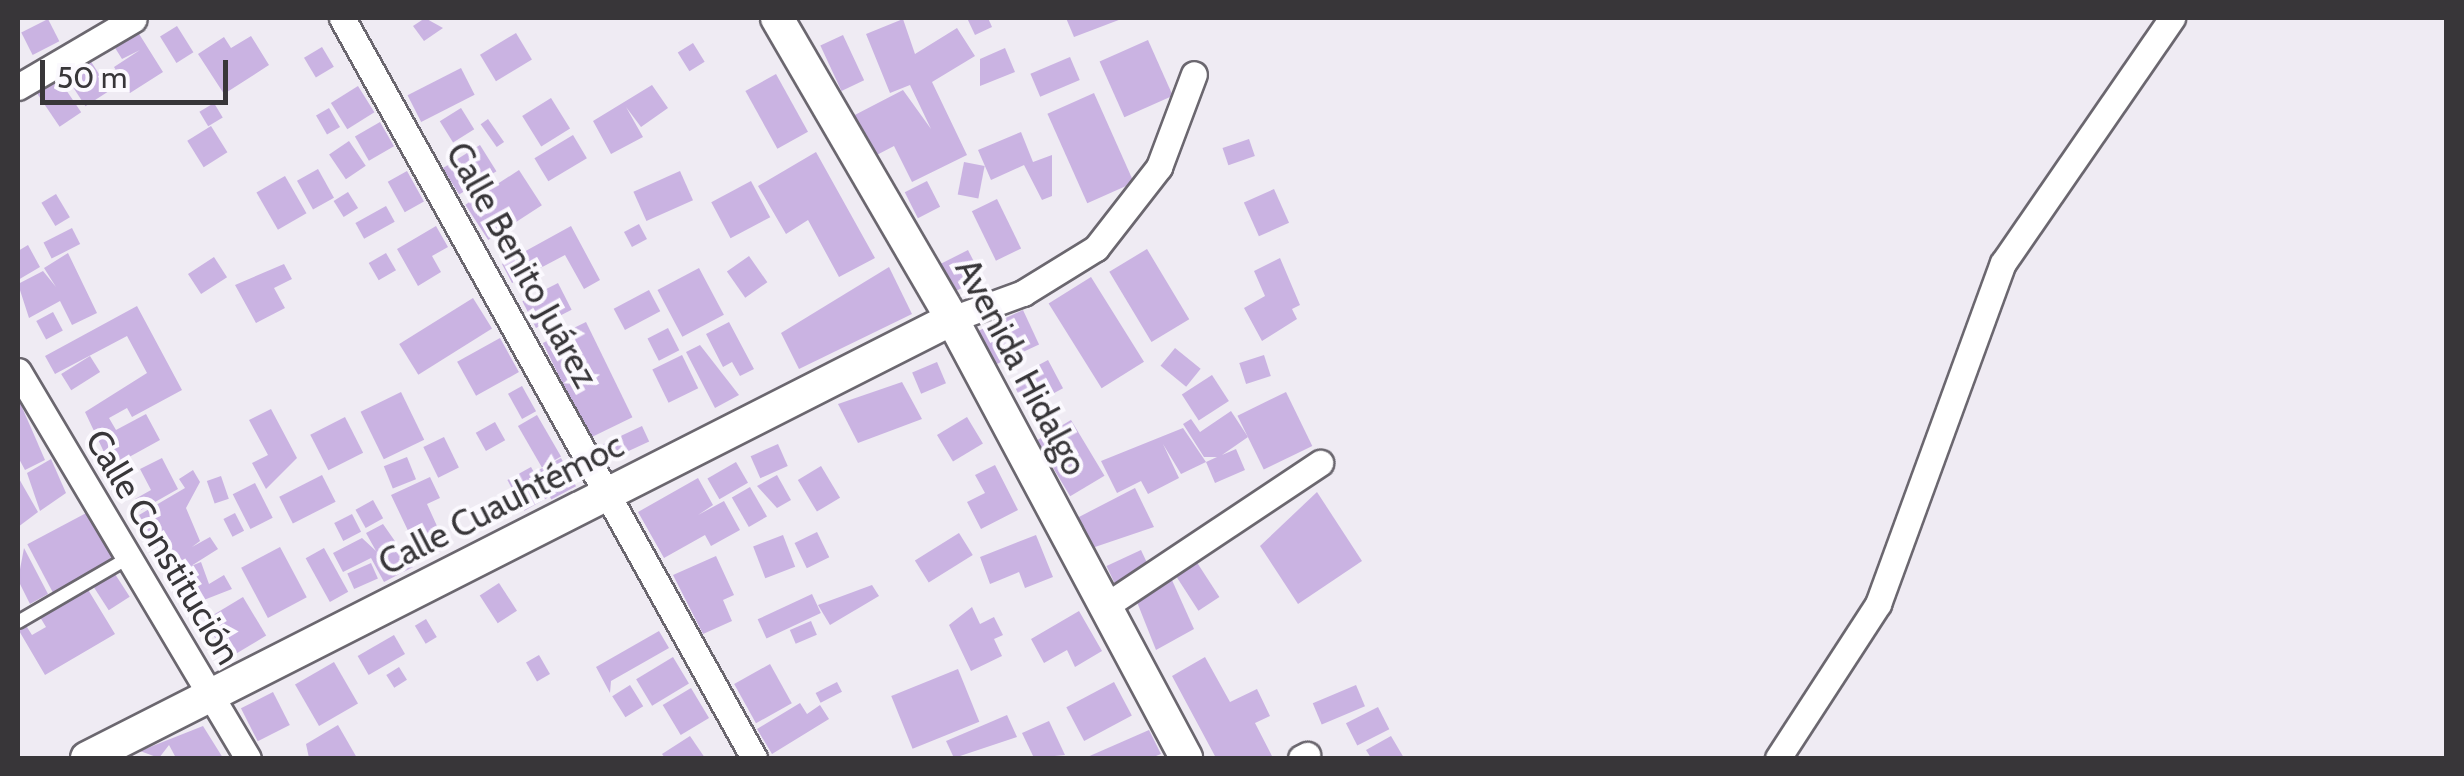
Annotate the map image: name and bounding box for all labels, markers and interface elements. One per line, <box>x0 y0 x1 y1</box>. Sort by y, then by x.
scale bar <box>45 40 232 102</box>
text: 50 m <box>57 59 127 96</box>
street label: Calle Benito Juárez <box>437 135 607 395</box>
street label: Avenida Hidalgo <box>946 252 1096 482</box>
street label: Calle Constitución <box>76 422 250 672</box>
street label: Calle Cuauhtémoc <box>372 424 630 584</box>

